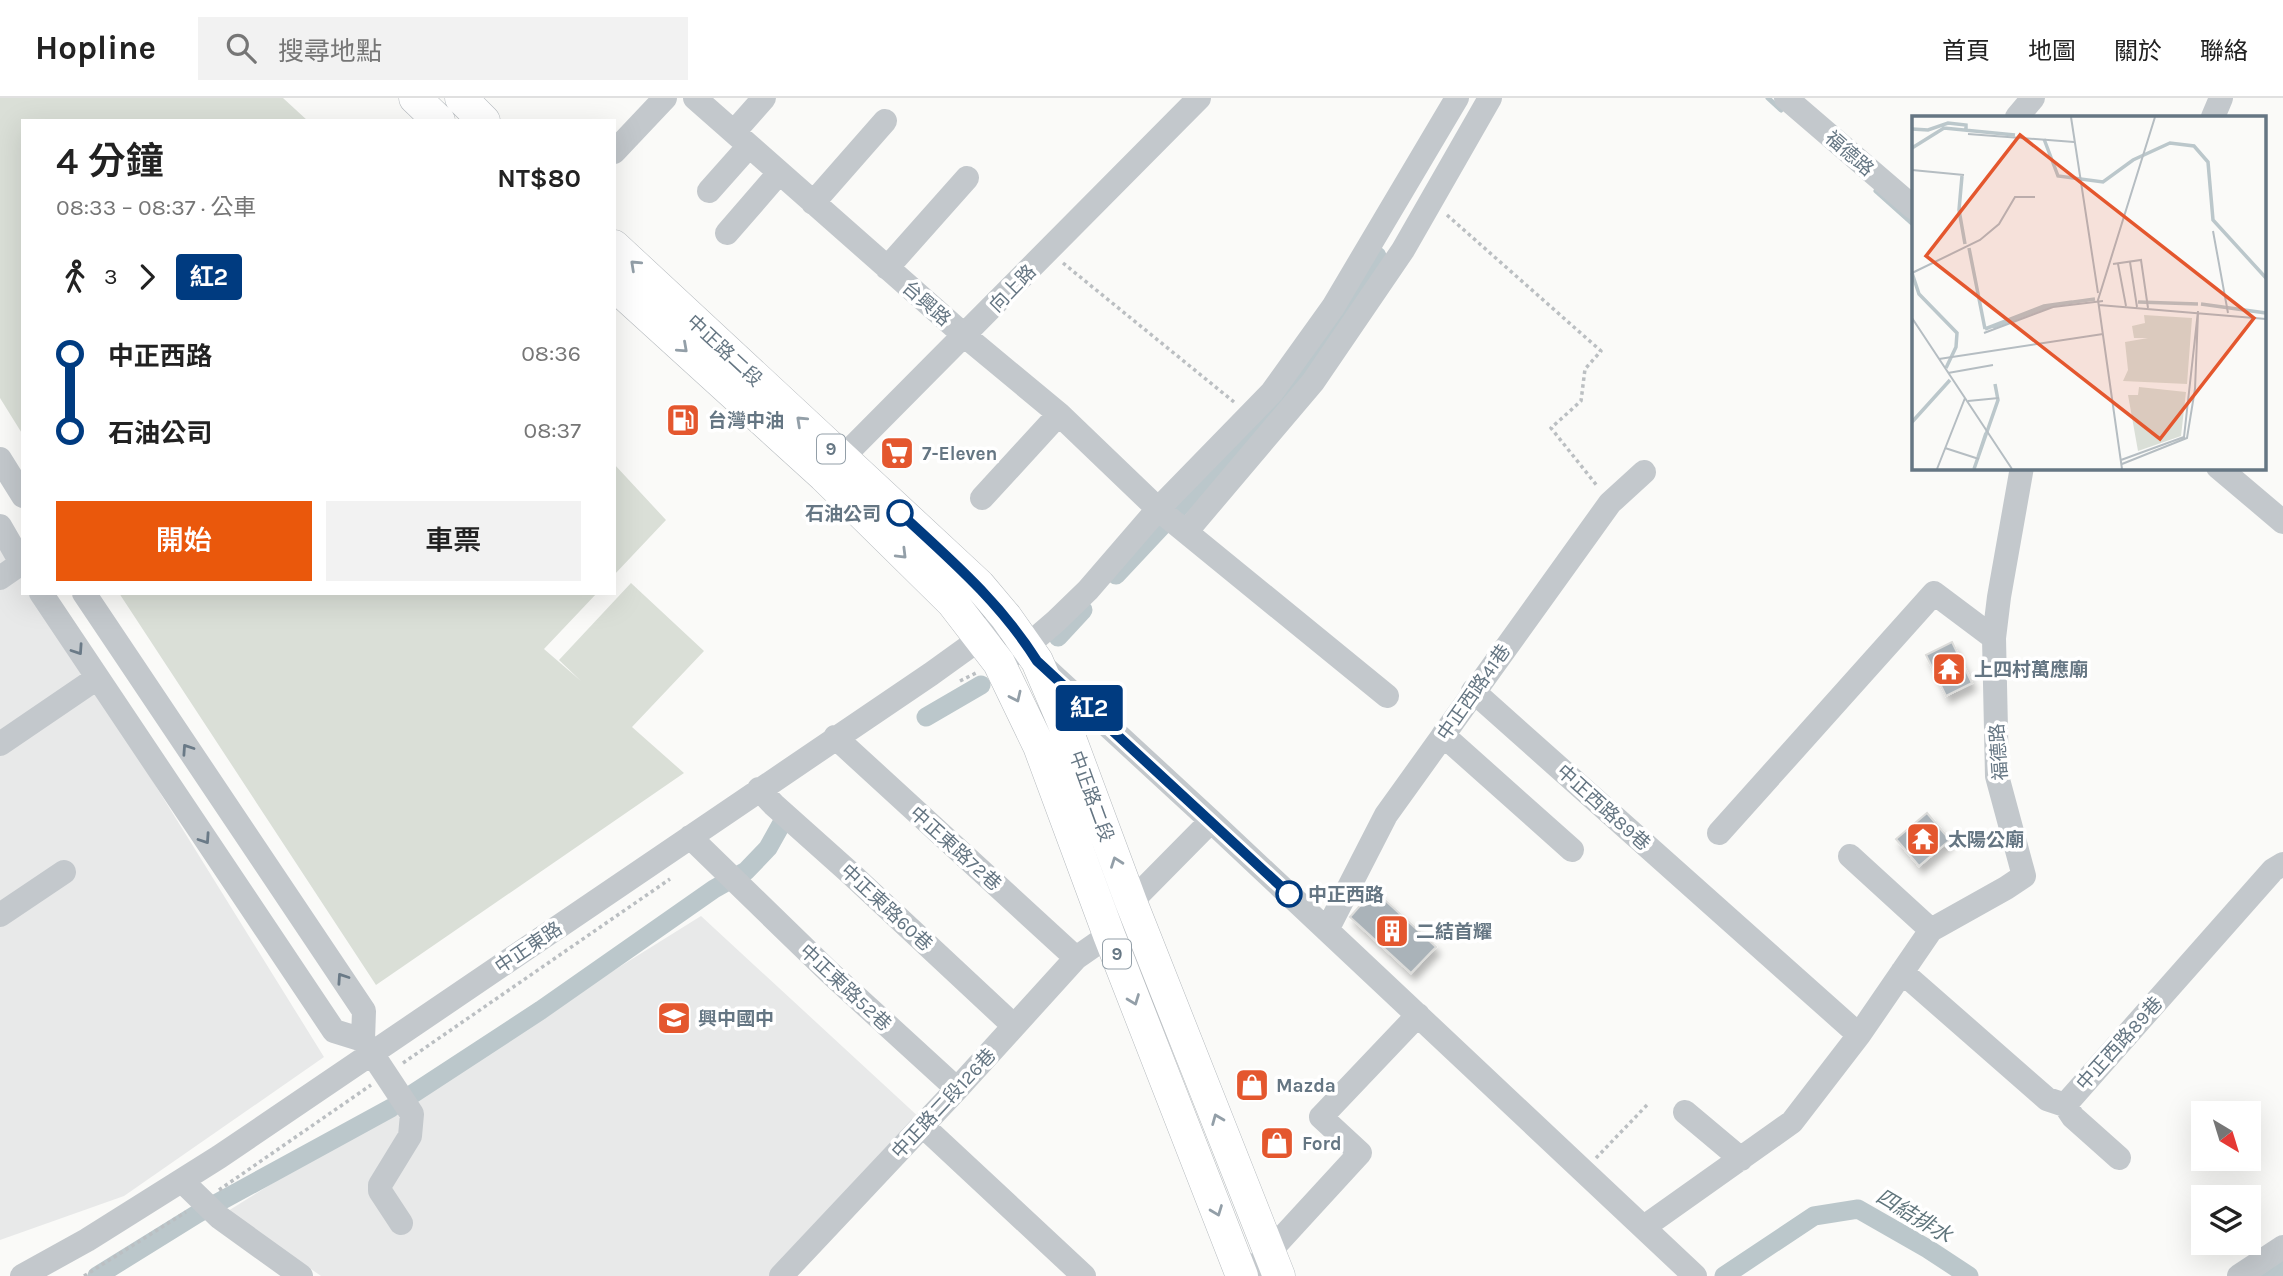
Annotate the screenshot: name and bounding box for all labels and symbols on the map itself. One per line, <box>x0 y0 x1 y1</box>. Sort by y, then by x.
inset map <box>1912 116 2266 469</box>
street label: 福德路 <box>1821 127 1878 181</box>
one-way arrow <box>630 261 643 274</box>
street label: 向上路 <box>985 261 1040 317</box>
street label: 台興路 <box>898 277 955 331</box>
street label: 中正路二段 <box>682 310 767 391</box>
one-way arrow <box>675 339 688 352</box>
fuel station icon: 台灣中油 <box>664 401 702 439</box>
place label: 台灣中油 <box>708 410 784 432</box>
one-way arrow <box>796 417 809 429</box>
supermarket icon: 7-Eleven <box>878 434 916 472</box>
road number: 9 <box>817 435 845 464</box>
place label: 7-Eleven <box>922 443 997 465</box>
marker: 石油公司 <box>887 500 913 526</box>
place label: 石油公司 <box>805 503 881 525</box>
one-way arrow <box>894 545 907 558</box>
street label: 中正西路41巷 <box>1433 640 1515 745</box>
one-way arrow <box>70 642 83 655</box>
temple icon: 上四村萬應廟 <box>1930 650 1968 688</box>
place label: 上四村萬應廟 <box>1974 659 2088 681</box>
line badge: 紅2 <box>1058 685 1120 731</box>
one-way arrow <box>1007 690 1021 702</box>
street label: 福德路 <box>1986 723 2012 781</box>
one-way arrow <box>183 744 195 757</box>
street label: 中正路二段 <box>1064 748 1118 845</box>
street label: 中正西路89巷 <box>1552 760 1654 855</box>
street label: 中正東路72巷 <box>905 802 1005 895</box>
temple icon: 太陽公廟 <box>1904 820 1942 858</box>
place label: 太陽公廟 <box>1948 829 2024 851</box>
one-way arrow <box>197 831 209 844</box>
one-way arrow <box>1110 856 1124 868</box>
street label: 中正東路60巷 <box>836 860 937 956</box>
marker: 中正西路 <box>1276 881 1302 907</box>
place label: 中正西路 <box>1308 884 1384 906</box>
building icon: 二結首耀 <box>1373 912 1411 950</box>
street label: 中正東路 <box>491 917 566 978</box>
place label: 二結首耀 <box>1416 921 1492 943</box>
street label: 中正東路52巷 <box>795 940 896 1036</box>
road number: 9 <box>1103 940 1131 968</box>
one-way arrow <box>338 973 350 986</box>
one-way arrow <box>1126 993 1140 1005</box>
street label: 中正西路89巷 <box>2072 993 2167 1095</box>
school or university icon: 興中國中 <box>655 999 693 1037</box>
place label: 興中國中 <box>698 1008 774 1030</box>
street label: 中正路二段126巷 <box>887 1044 1000 1163</box>
shop icon: Mazda <box>1233 1066 1271 1104</box>
place label: Mazda <box>1276 1075 1336 1097</box>
north arrow <box>2191 1101 2261 1171</box>
one-way arrow <box>1212 1113 1226 1125</box>
shop icon: Ford <box>1258 1124 1296 1162</box>
place label: Ford <box>1302 1133 1342 1155</box>
water label: 四結排水 <box>1872 1184 1957 1248</box>
one-way arrow <box>1209 1205 1223 1217</box>

